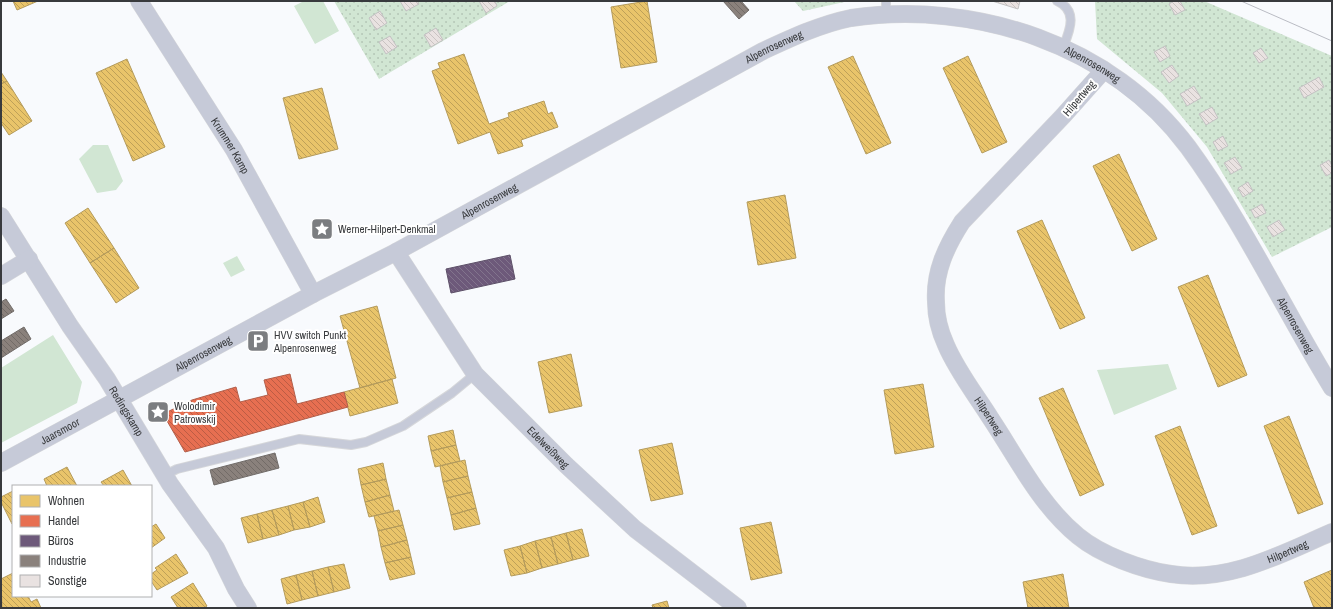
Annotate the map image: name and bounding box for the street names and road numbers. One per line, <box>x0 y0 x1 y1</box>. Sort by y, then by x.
street label: Alpenrosenweg <box>742 27 805 67</box>
street label: Alpenrosenweg <box>1061 42 1123 86</box>
street label: Hilpertweg <box>1060 77 1098 119</box>
street label: Krummer Kamp <box>208 115 253 176</box>
street label: Alpenrosenweg <box>458 180 520 223</box>
street label: Alpenrosenweg <box>1274 294 1317 356</box>
street label: Alpenrosenweg <box>172 332 234 375</box>
street label: Redingskamp <box>106 384 147 439</box>
street label: Hilpertweg <box>971 394 1006 438</box>
street label: Jaarsmoor <box>38 415 82 447</box>
street label: Edelweißweg <box>524 423 572 471</box>
street label: Hilpertweg <box>1265 537 1310 566</box>

